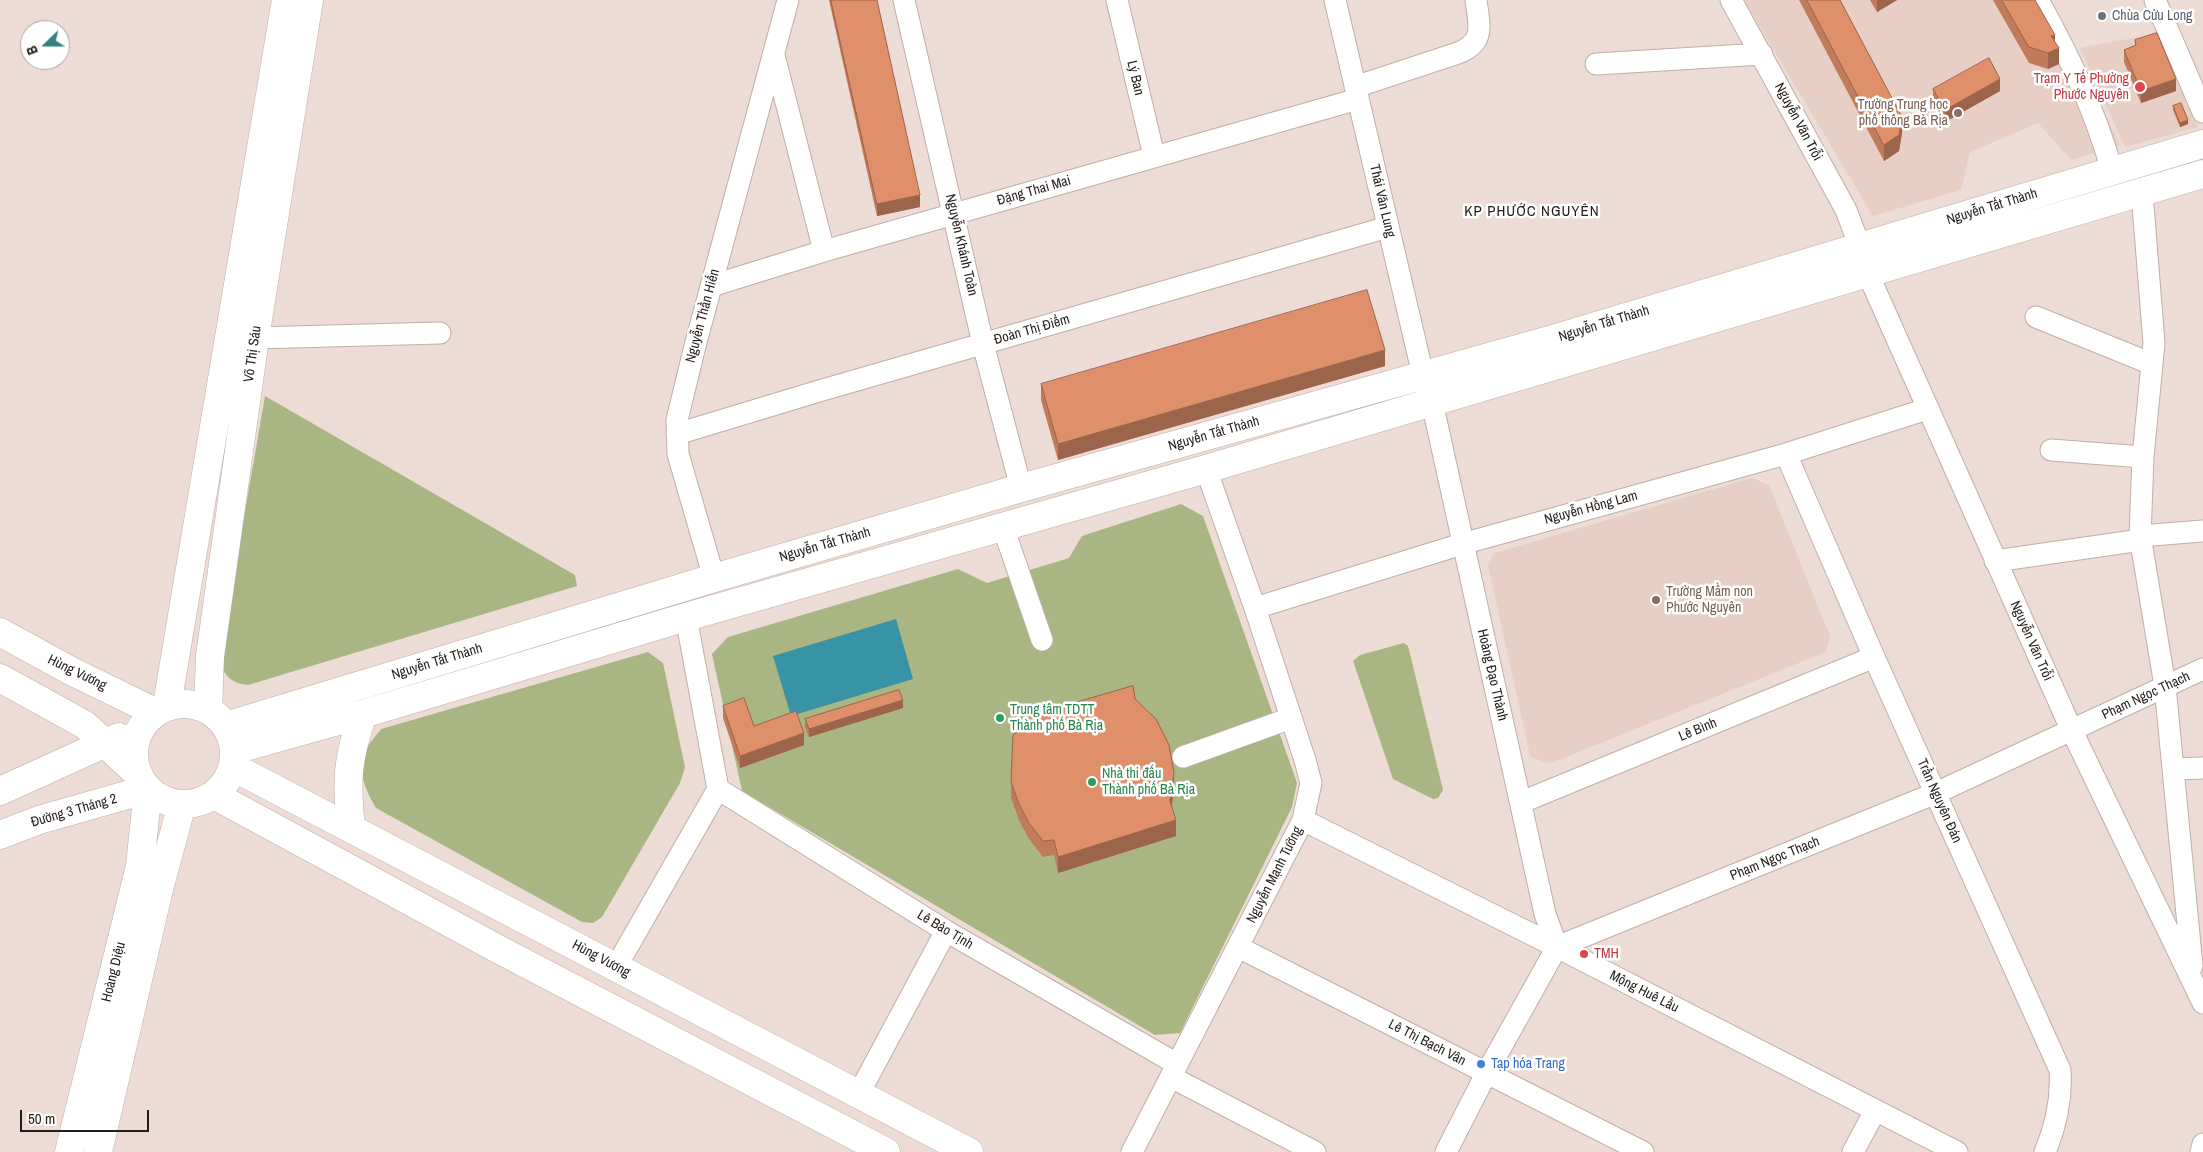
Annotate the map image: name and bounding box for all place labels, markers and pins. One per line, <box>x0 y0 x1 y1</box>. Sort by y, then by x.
place label: Chùa Cửu Long <box>2112 8 2192 24</box>
marker: Chùa Cửu Long <box>2096 10 2108 22</box>
place label: Trạm Y Tế Phường Phước Nguyên <box>2034 71 2129 104</box>
marker: Trạm Y Tế Phường Phước Nguyên <box>2133 80 2147 94</box>
place label: Trường Trung học phổ thông Bà Rịa <box>1858 97 1948 130</box>
marker: Trường Trung học phổ thông Bà Rịa <box>1952 107 1964 119</box>
place label: Trường Mầm non Phước Nguyên <box>1666 584 1753 616</box>
marker: Trường Mầm non Phước Nguyên <box>1650 594 1662 606</box>
place label: Trung tâm TDTT Thành phố Bà Rịa <box>1010 702 1103 734</box>
marker: Trung tâm TDTT Thành phố Bà Rịa <box>994 712 1006 724</box>
place label: Nhà thi đấu Thành phố Bà Rịa <box>1102 766 1195 799</box>
marker: Nhà thi đấu Thành phố Bà Rịa <box>1086 776 1098 788</box>
place label: TMH <box>1594 946 1619 962</box>
marker: TMH <box>1578 948 1590 960</box>
place label: Tạp hóa Trang <box>1491 1056 1565 1072</box>
marker: Tạp hóa Trang <box>1475 1058 1487 1070</box>

